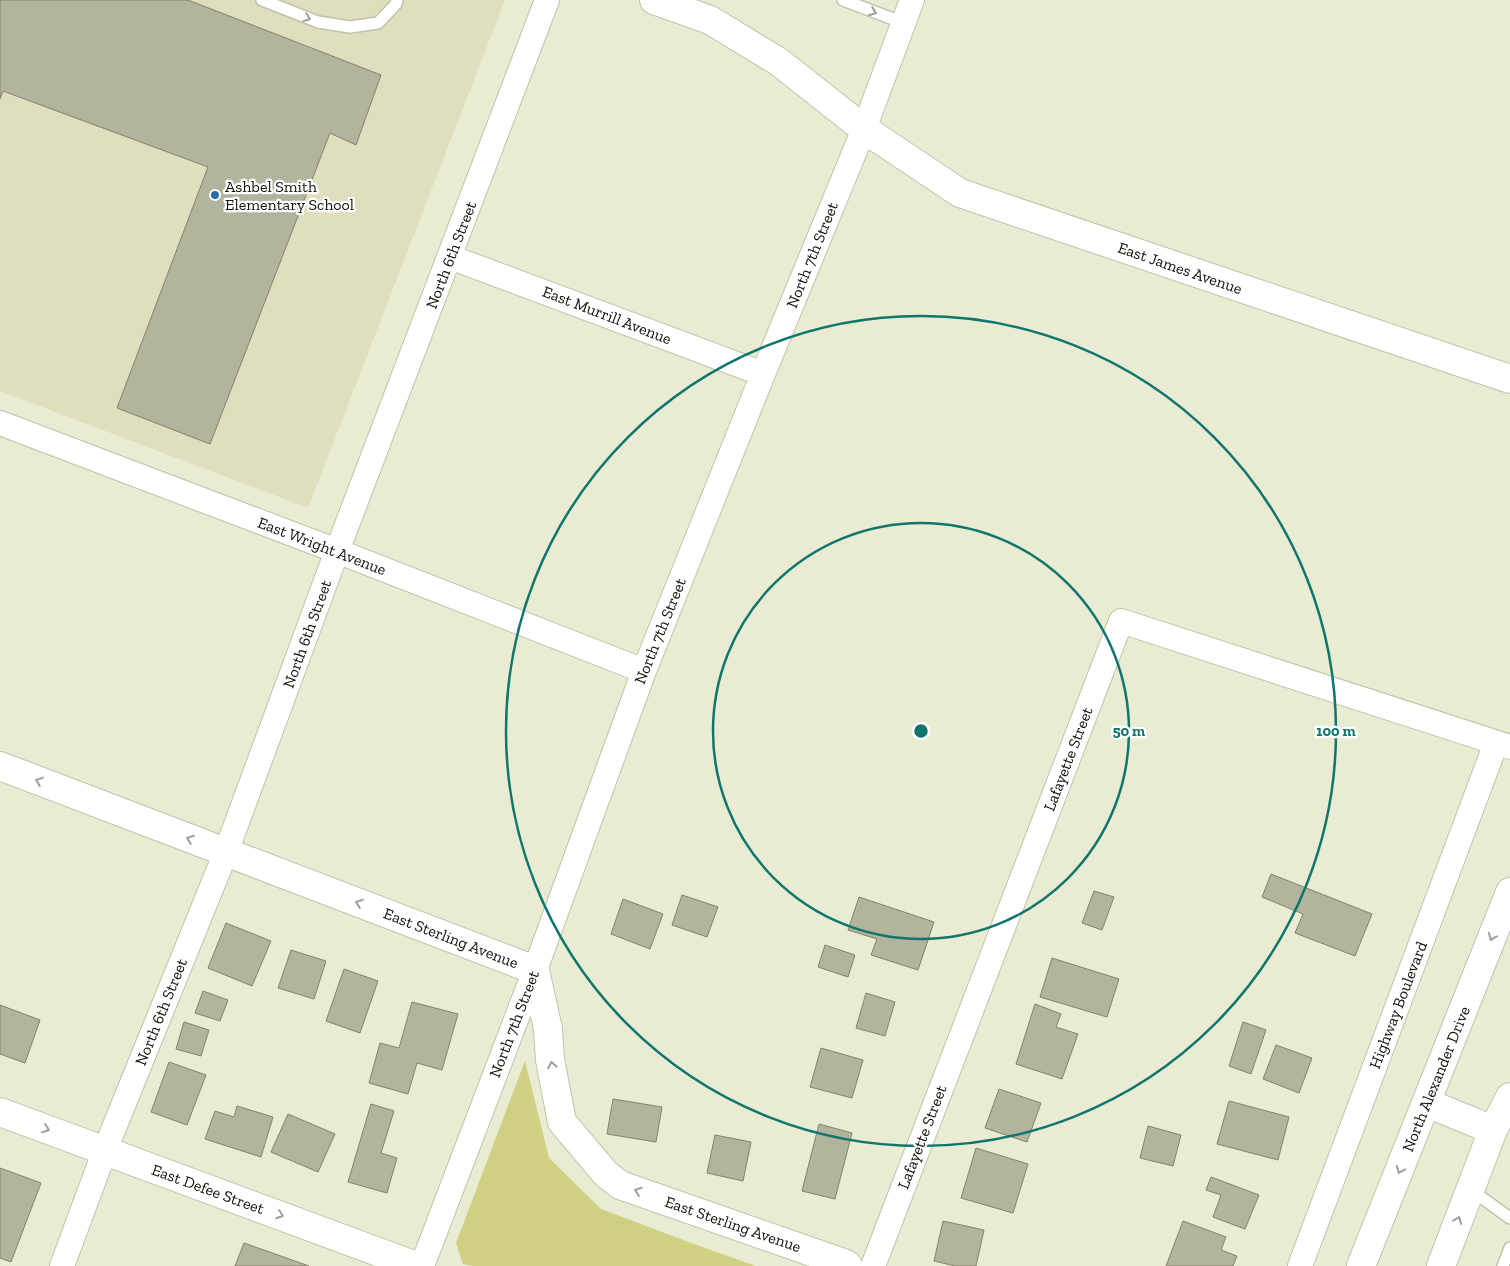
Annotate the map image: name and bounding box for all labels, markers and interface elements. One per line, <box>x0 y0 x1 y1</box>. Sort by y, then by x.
one-way arrow <box>869 6 877 16</box>
one-way arrow <box>302 12 311 22</box>
place label: Ashbel Smith Elementary School <box>225 177 354 214</box>
marker: Ashbel Smith Elementary School <box>209 189 221 201</box>
street label: North 6th Street <box>422 198 480 312</box>
street label: North 7th Street <box>782 199 842 311</box>
street label: East James Avenue <box>1115 238 1245 298</box>
street label: East Murrill Avenue <box>540 282 674 348</box>
street label: East Wright Avenue <box>255 513 389 579</box>
street label: North 7th Street <box>630 575 690 687</box>
street label: North 6th Street <box>279 577 335 691</box>
street label: Lafayette Street <box>1039 704 1097 814</box>
centre of rings <box>912 722 930 740</box>
text: 50 m <box>1113 722 1145 740</box>
text: 100 m <box>1316 722 1356 740</box>
one-way arrow <box>35 777 43 787</box>
one-way arrow <box>187 834 195 844</box>
one-way arrow <box>355 898 363 908</box>
street label: East Sterling Avenue <box>381 904 521 972</box>
one-way arrow <box>1488 933 1498 941</box>
street label: Highway Boulevard <box>1365 938 1431 1071</box>
street label: North 6th Street <box>131 956 191 1068</box>
street label: North 7th Street <box>485 968 543 1080</box>
street label: North Alexander Drive <box>1398 1003 1474 1155</box>
one-way arrow <box>547 1061 557 1069</box>
street label: Lafayette Street <box>893 1082 951 1192</box>
one-way arrow <box>41 1123 50 1133</box>
street label: East Defee Street <box>149 1160 267 1218</box>
one-way arrow <box>1396 1165 1406 1174</box>
one-way arrow <box>634 1187 642 1197</box>
street label: East Sterling Avenue <box>662 1192 804 1256</box>
one-way arrow <box>276 1209 284 1219</box>
one-way arrow <box>1452 1217 1462 1225</box>

